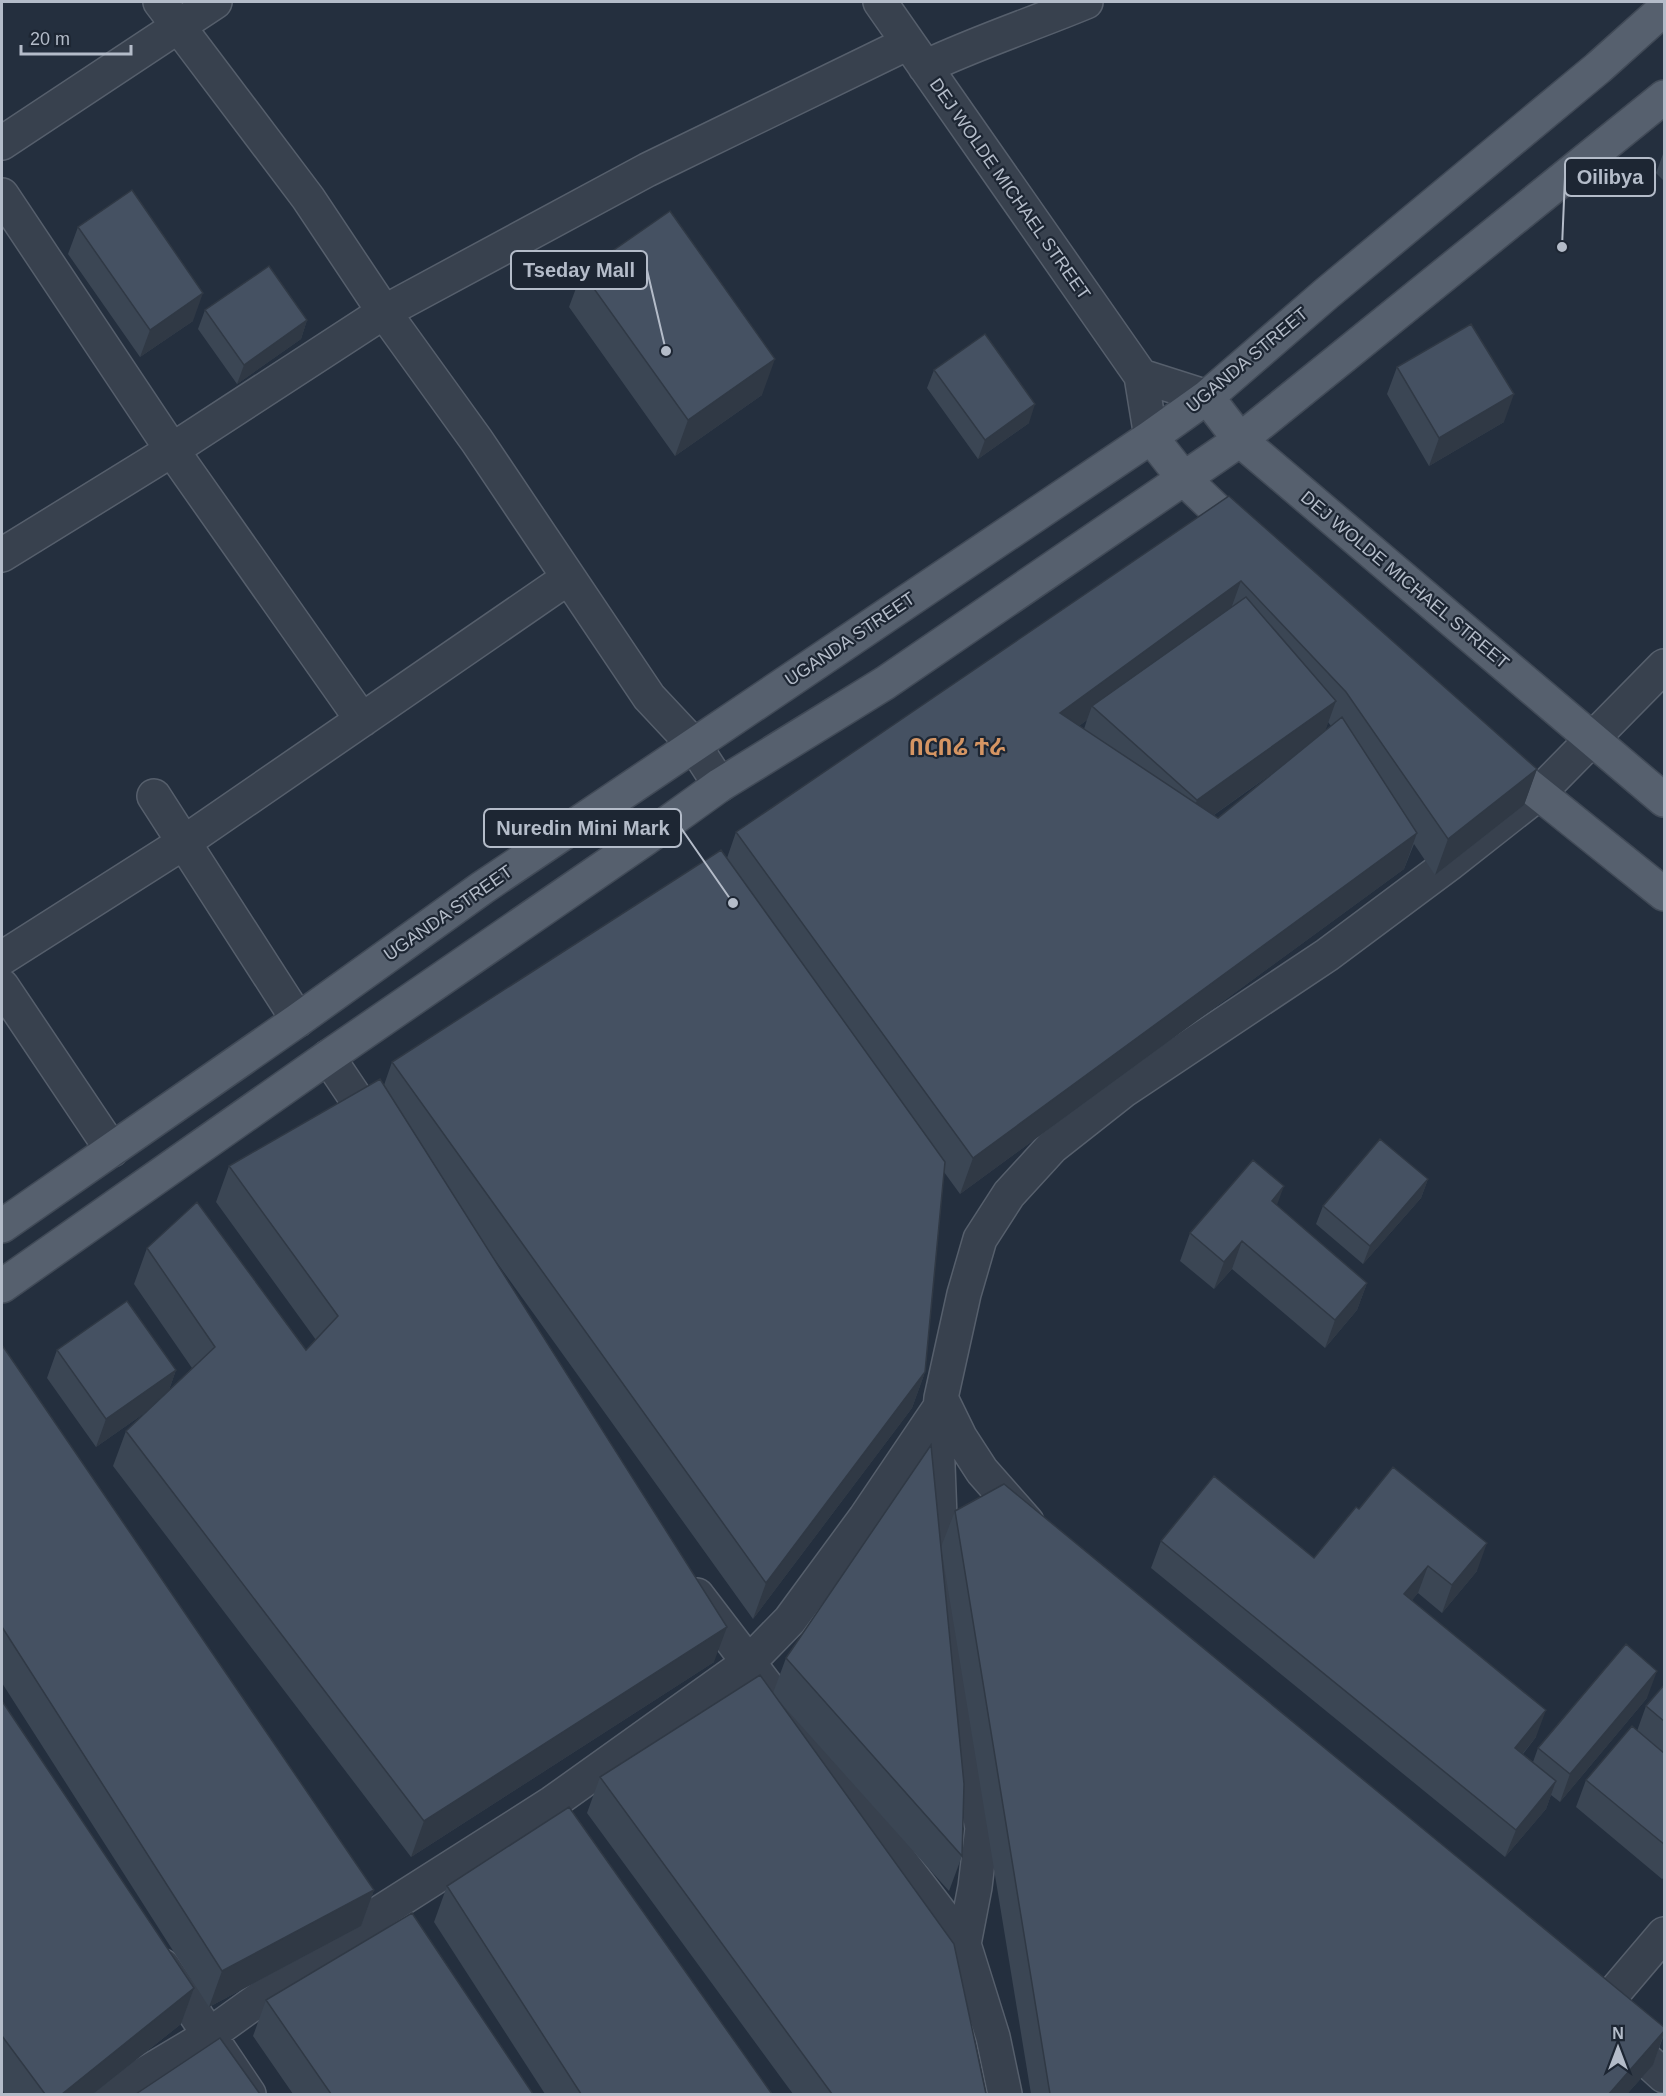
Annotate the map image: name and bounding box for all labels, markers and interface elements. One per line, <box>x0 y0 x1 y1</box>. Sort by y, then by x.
scale bar <box>21 18 130 56</box>
text: 20 m <box>30 29 70 49</box>
street label: DEJ WOLDE MICHAEL STREET <box>926 75 1094 303</box>
callout: Oilibya <box>1565 158 1655 196</box>
text: Oilibya <box>1577 166 1644 188</box>
callout: Tseday Mall <box>511 251 647 289</box>
text: Tseday Mall <box>523 259 635 281</box>
street label: UGANDA STREET <box>1182 303 1312 417</box>
street label: DEJ WOLDE MICHAEL STREET <box>1297 487 1513 673</box>
street label: UGANDA STREET <box>781 588 919 690</box>
district label: በርበሬ ተራ <box>909 733 1006 760</box>
callout: Nuredin Mini Mark <box>484 809 681 847</box>
text: Nuredin Mini Mark <box>496 817 671 839</box>
street label: UGANDA STREET <box>380 861 516 965</box>
north arrow <box>1588 2018 1648 2078</box>
text: N <box>1612 2025 1624 2042</box>

